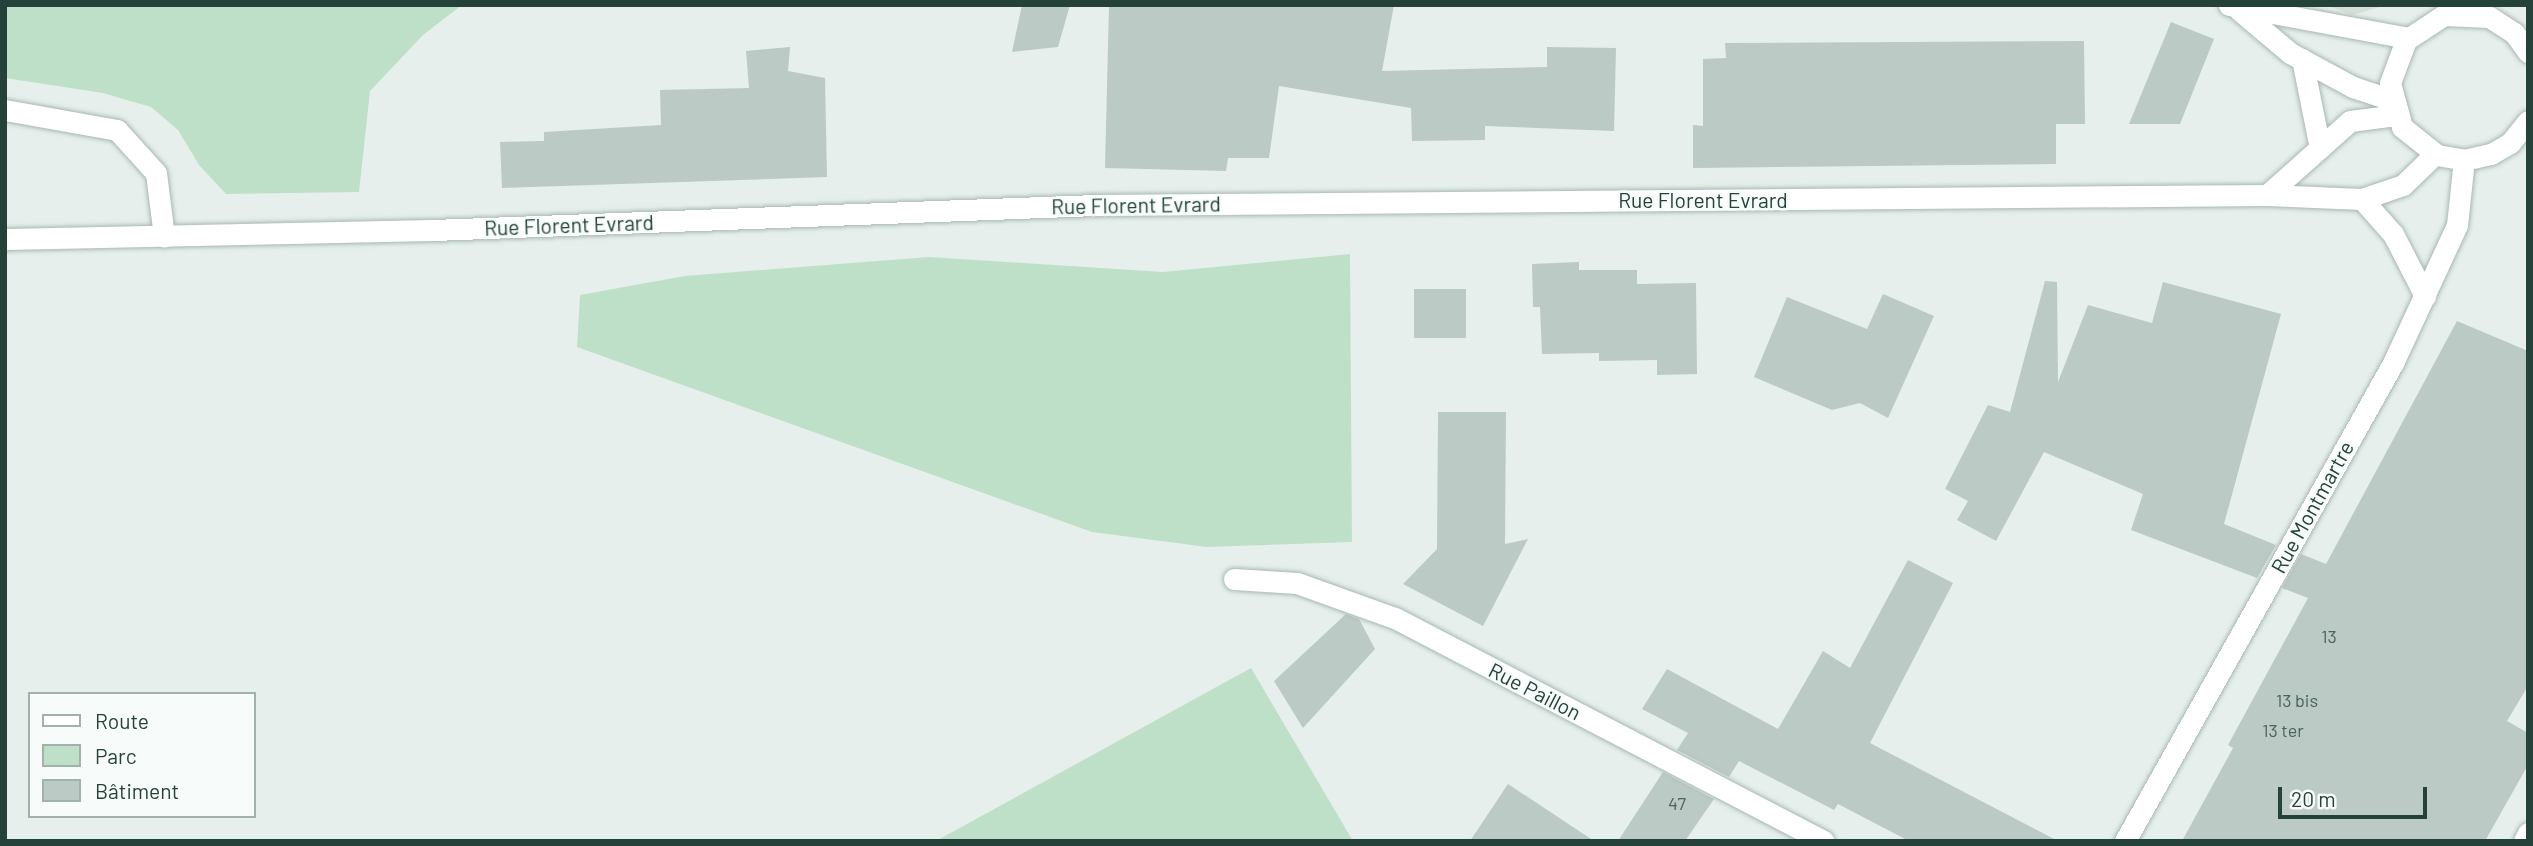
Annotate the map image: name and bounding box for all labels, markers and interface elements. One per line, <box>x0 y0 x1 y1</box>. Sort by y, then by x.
street label: Rue Florent Evrard <box>1618 187 1788 213</box>
street label: Rue Florent Evrard <box>1051 191 1221 219</box>
street label: Rue Florent Evrard <box>484 209 654 241</box>
street label: Rue Montmartre <box>2265 436 2359 578</box>
house number: 13 <box>2321 625 2337 647</box>
street label: Rue Paillon <box>1485 657 1585 725</box>
house number: 13 bis <box>2276 689 2318 711</box>
legend <box>28 692 256 818</box>
text: Route <box>95 708 149 733</box>
house number: 13 ter <box>2262 719 2304 741</box>
text: Parc <box>95 743 137 768</box>
scale bar <box>2281 772 2430 816</box>
text: Bâtiment <box>95 778 179 803</box>
text: 20 m <box>2291 786 2336 811</box>
house number: 47 <box>1668 792 1686 814</box>

